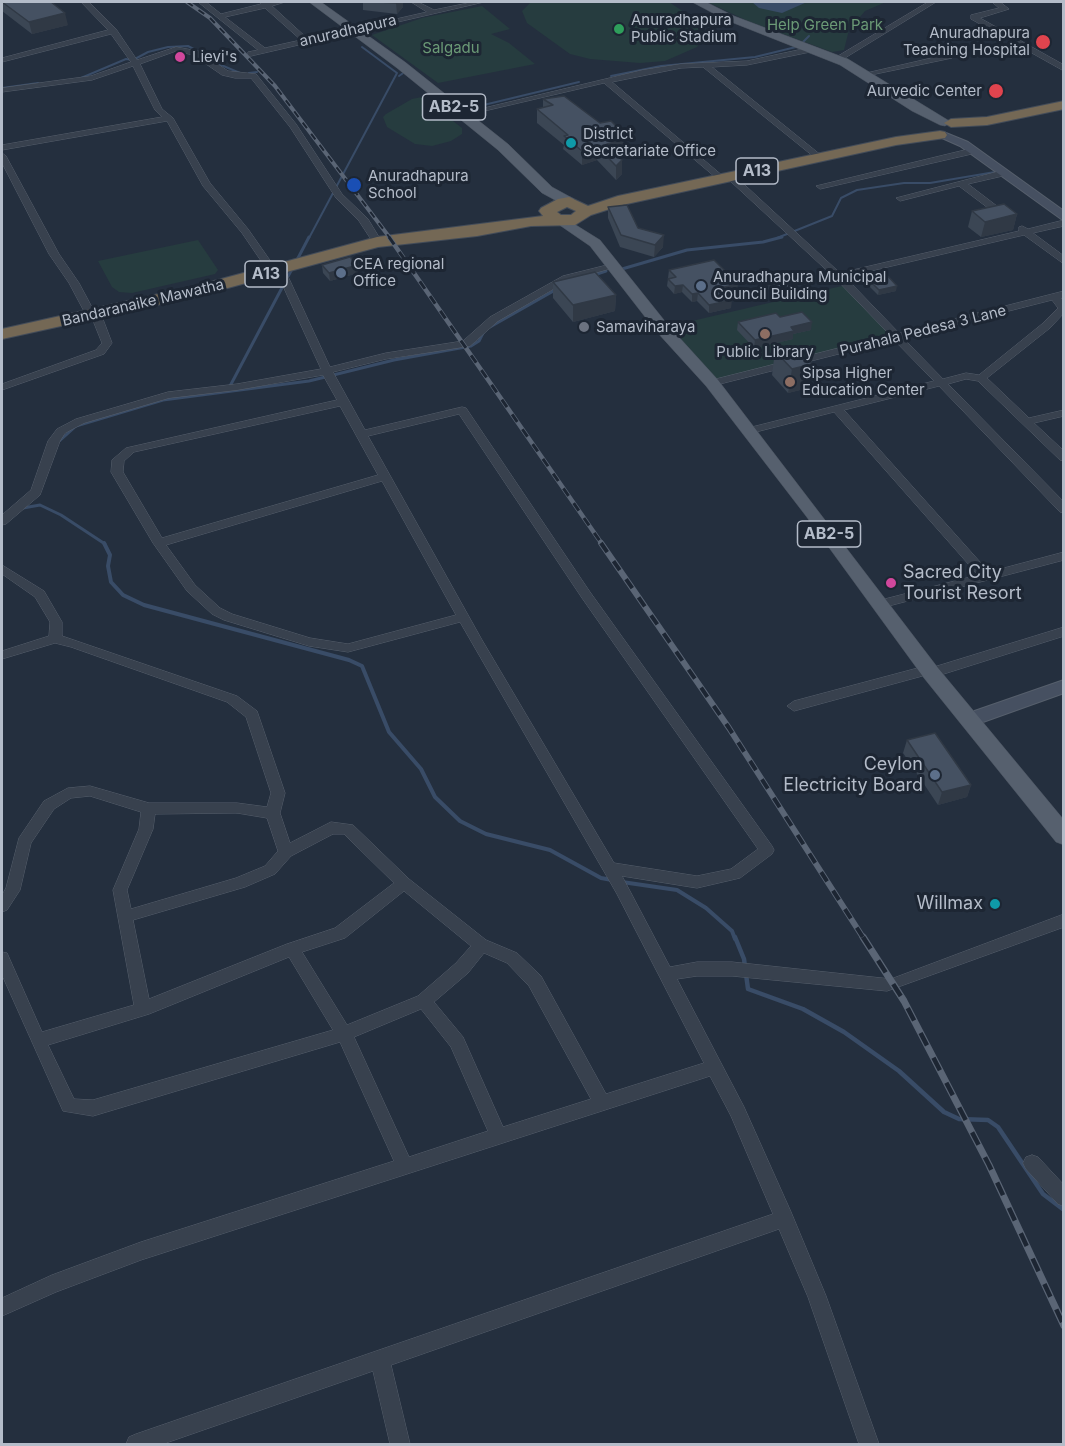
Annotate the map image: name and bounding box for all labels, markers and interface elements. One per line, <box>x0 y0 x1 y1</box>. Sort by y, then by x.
street label: anuradhapura <box>298 11 398 51</box>
place label: Anuradhapura Public Stadium <box>631 11 737 46</box>
park label: Help Green Park <box>767 16 883 34</box>
marker: Anuradhapura Public Stadium <box>612 22 626 36</box>
place label: Anuradhapura Teaching Hospital <box>903 24 1030 59</box>
marker: Anuradhapura Teaching Hospital <box>1034 33 1052 51</box>
park label: Salgadu <box>422 39 480 57</box>
place label: Lievi's <box>192 48 237 66</box>
marker: Lievi's <box>173 50 187 64</box>
place label: Aurvedic Center <box>867 82 982 100</box>
marker: Aurvedic Center <box>987 82 1005 100</box>
road number: AB2-5 <box>422 94 486 120</box>
place label: District Secretariate Office <box>583 125 716 160</box>
marker: District Secretariate Office <box>564 136 578 150</box>
road number: A13 <box>736 158 778 184</box>
place label: Anuradhapura School <box>368 167 469 202</box>
marker: Anuradhapura School <box>345 176 363 194</box>
place label: CEA regional Office <box>353 255 444 290</box>
road number: A13 <box>245 261 287 287</box>
marker: CEA regional Office <box>334 266 348 280</box>
place label: Anuradhapura Municipal Council Building <box>713 268 886 303</box>
street label: Bandaranaike Mawatha <box>60 276 226 330</box>
marker: Anuradhapura Municipal Council Building <box>694 279 708 293</box>
street label: Purahala Pedesa 3 Lane <box>838 302 1008 360</box>
place label: Samaviharaya <box>596 318 695 336</box>
marker: Samaviharaya <box>577 320 591 334</box>
marker: Public Library <box>758 327 772 341</box>
place label: Public Library <box>716 343 814 361</box>
place label: Sipsa Higher Education Center <box>802 364 925 399</box>
marker: Sipsa Higher Education Center <box>783 375 797 389</box>
road number: AB2-5 <box>798 521 860 547</box>
place label: Sacred City Tourist Resort <box>903 562 1022 604</box>
marker: Sacred City Tourist Resort <box>884 576 898 590</box>
place label: Ceylon Electricity Board <box>783 754 923 796</box>
marker: Ceylon Electricity Board <box>928 768 942 782</box>
place label: Willmax <box>916 893 983 915</box>
marker: Willmax <box>988 897 1002 911</box>

